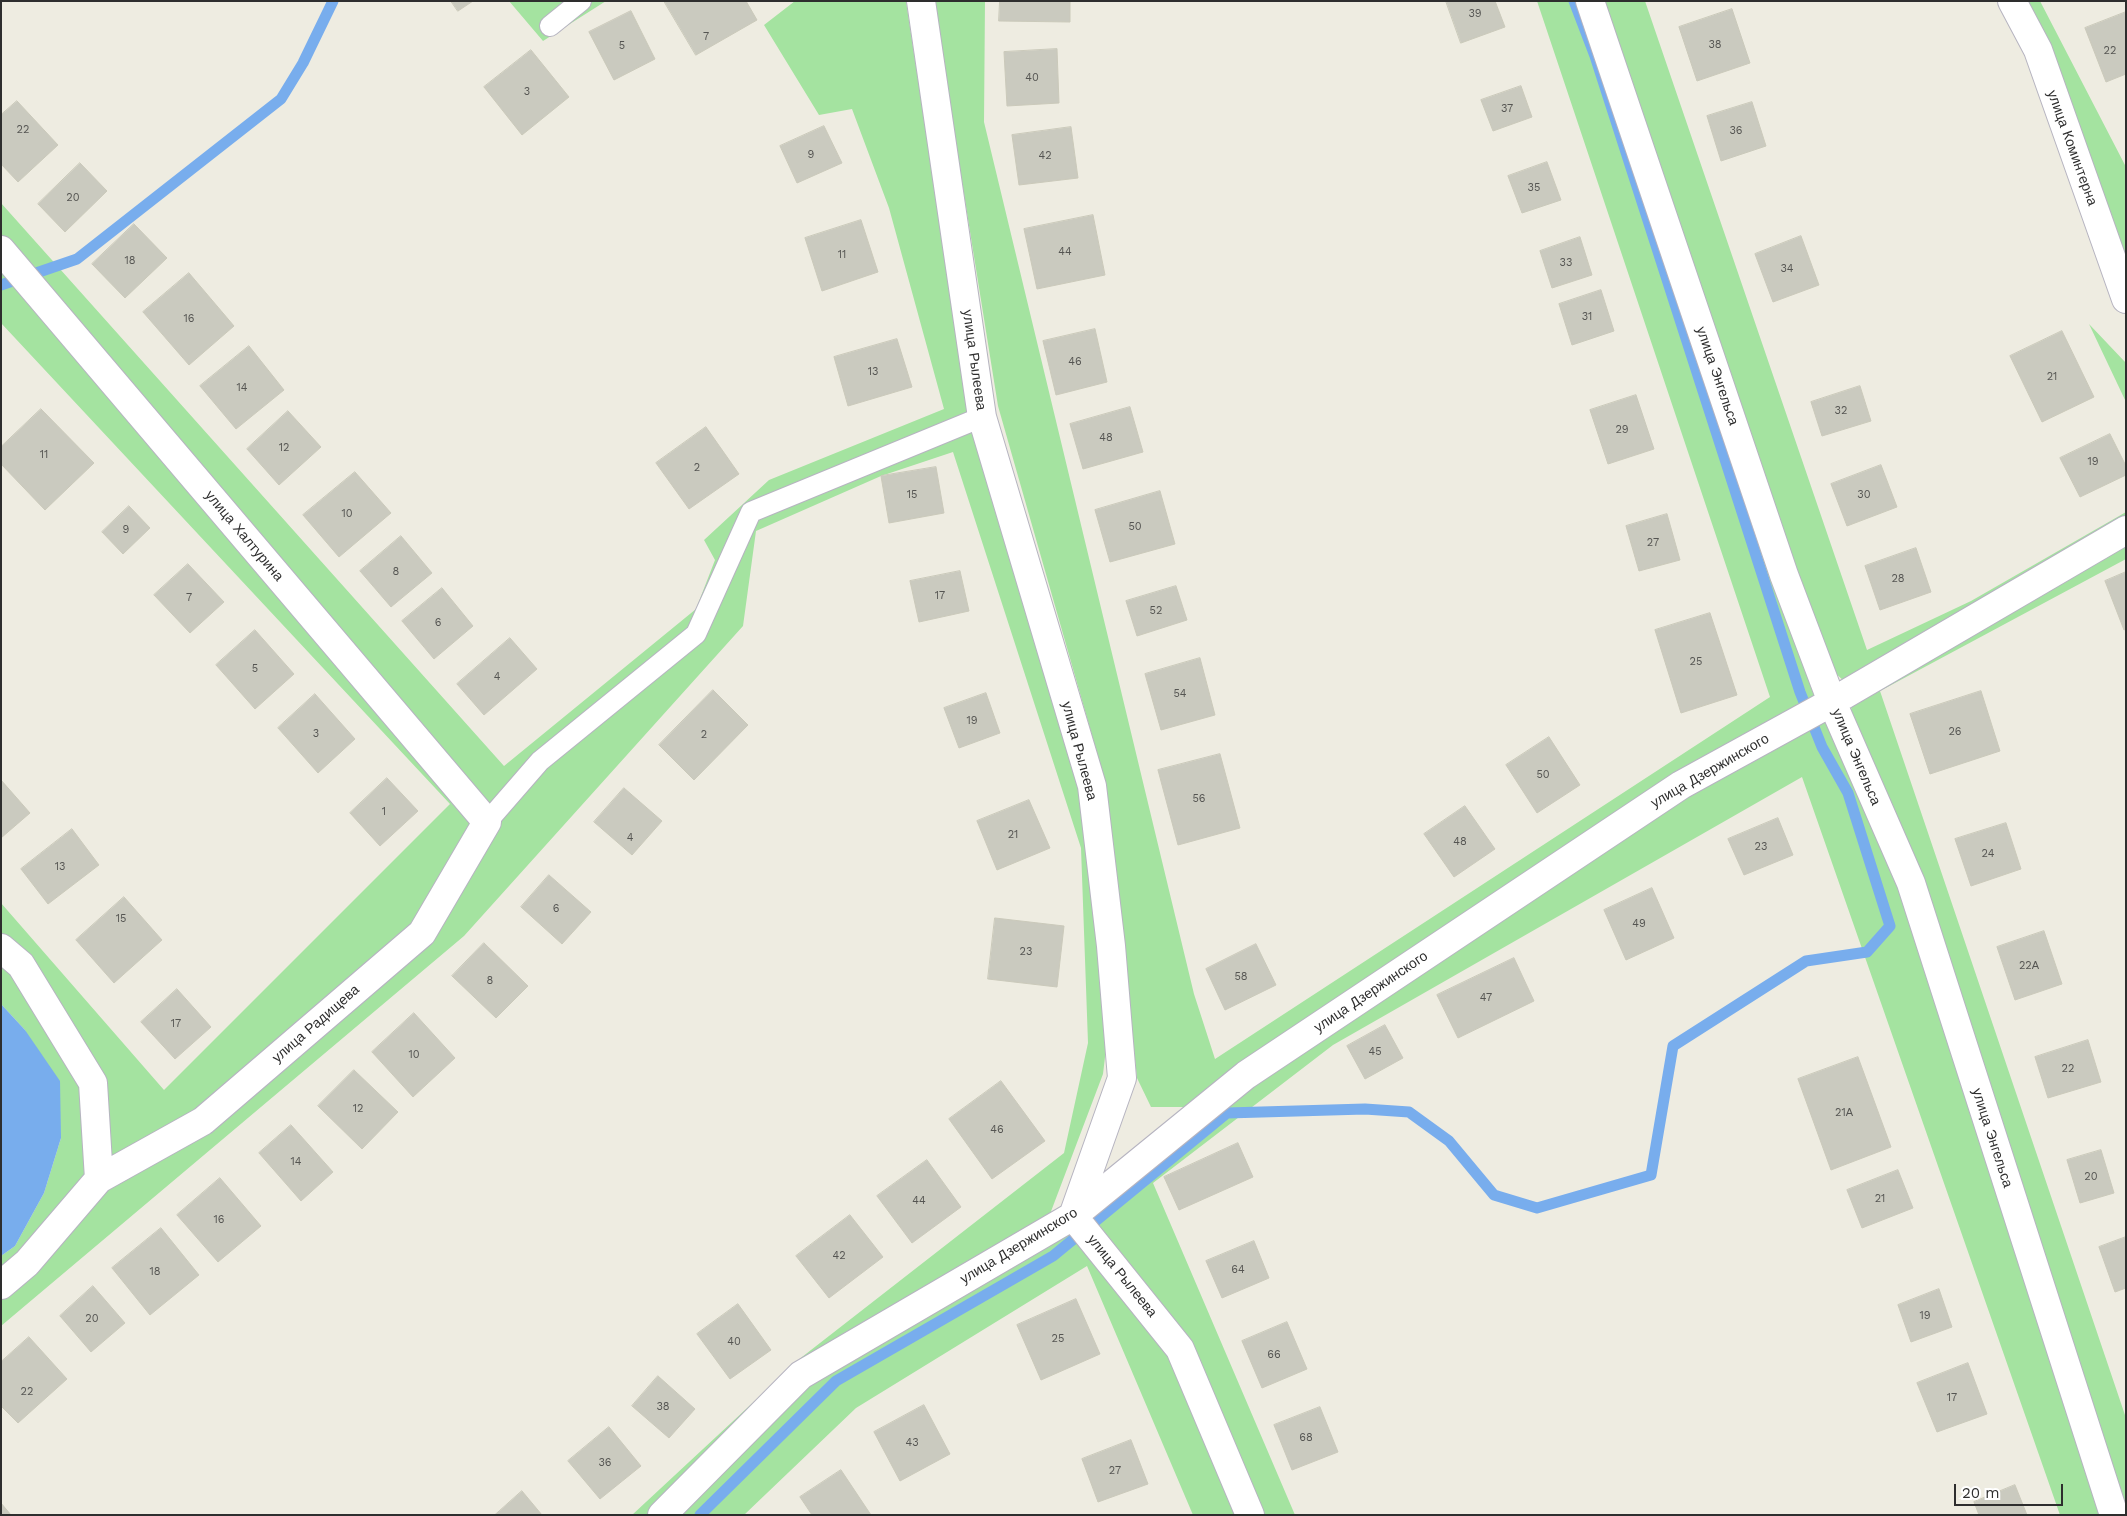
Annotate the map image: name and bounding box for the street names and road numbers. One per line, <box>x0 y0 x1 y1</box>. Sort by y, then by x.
street label: улица Коминтерна <box>2043 88 2101 208</box>
street label: улица Рылеева <box>959 309 989 411</box>
street label: улица Энгельса <box>1692 324 1742 428</box>
street label: улица Халтурина <box>201 487 287 585</box>
street label: улица Рылеева <box>1058 700 1100 802</box>
street label: улица Энгельса <box>1828 706 1884 808</box>
street label: улица Дзержинского <box>1648 730 1772 812</box>
street label: улица Дзержинского <box>1311 948 1431 1036</box>
street label: улица Радищева <box>269 982 363 1066</box>
street label: улица Энгельса <box>1968 1086 2016 1190</box>
street label: улица Дзержинского <box>957 1204 1081 1288</box>
street label: улица Рылеева <box>1084 1231 1160 1321</box>

